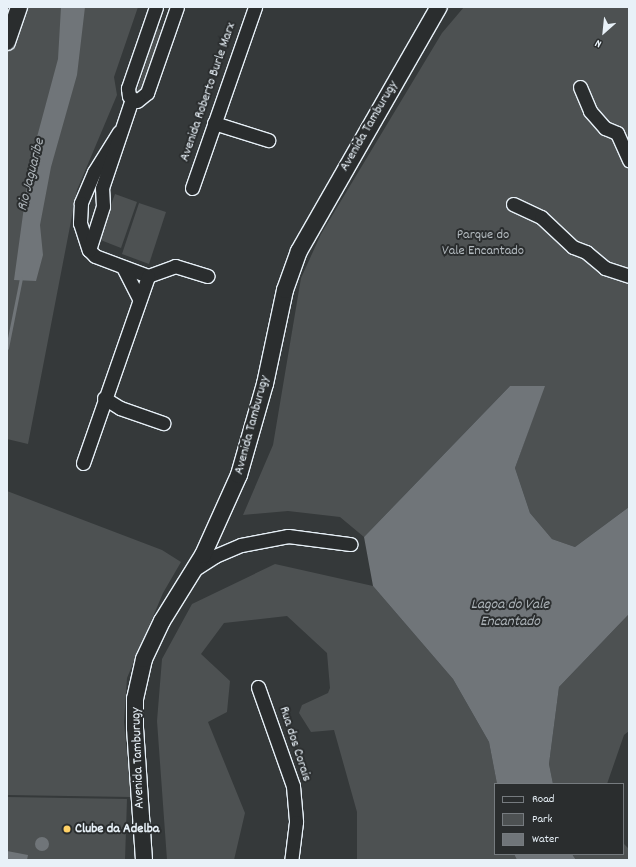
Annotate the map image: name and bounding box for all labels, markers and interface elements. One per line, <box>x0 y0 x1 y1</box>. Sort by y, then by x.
north arrow <box>584 12 624 52</box>
street label: Avenida Roberto Burle Marx <box>176 20 240 164</box>
text: N <box>592 34 605 51</box>
street label: Avenida Tamburugy <box>336 78 402 174</box>
water label: Rio Jaguaribe <box>14 137 50 213</box>
park label: Parque do Vale Encantado <box>442 227 524 260</box>
street label: Avenida Tamburugy <box>231 374 273 476</box>
water label: Lagoa do Vale Encantado <box>471 596 549 631</box>
street label: Rua dos Corais <box>275 704 315 784</box>
street label: Avenida Tamburugy <box>128 707 148 809</box>
legend <box>494 783 624 855</box>
text: Road <box>532 791 554 808</box>
text: Park <box>532 811 552 828</box>
place label: Clube da Adelba <box>75 821 159 837</box>
marker: Clube da Adelba <box>62 824 72 834</box>
text: Water <box>532 831 559 848</box>

